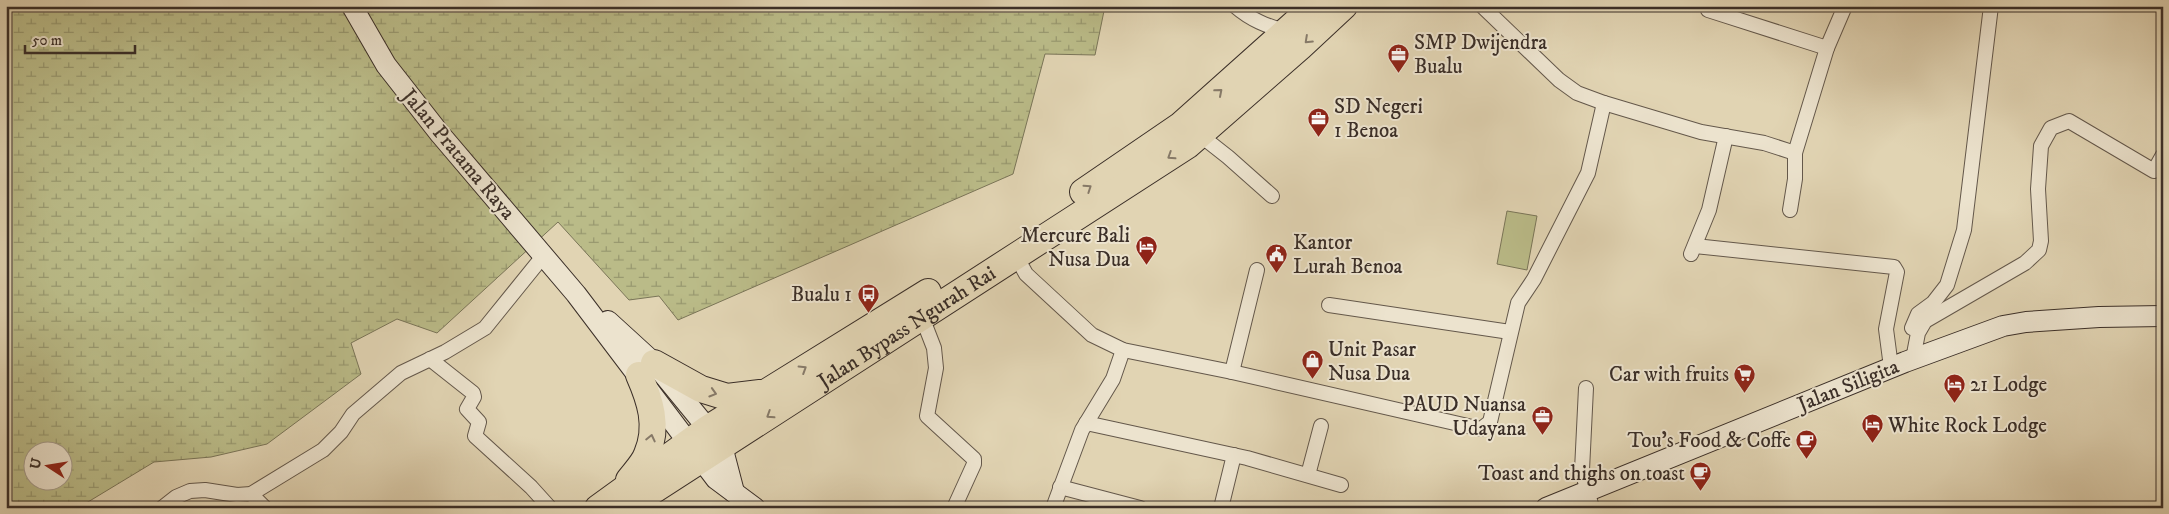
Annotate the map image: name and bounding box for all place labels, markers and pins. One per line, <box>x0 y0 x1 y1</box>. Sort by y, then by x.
place label: SMP Dwijendra Bualu <box>1414 30 1547 80</box>
office icon: SMP Dwijendra Bualu <box>1386 42 1410 73</box>
place label: SD Negeri 1 Benoa <box>1334 94 1423 144</box>
office icon: SD Negeri 1 Benoa <box>1306 106 1330 137</box>
place label: Mercure Bali Nusa Dua <box>1021 223 1130 273</box>
place label: Kantor Lurah Benoa <box>1293 230 1403 280</box>
hotel icon: Mercure Bali Nusa Dua <box>1134 235 1158 266</box>
public building icon: Kantor Lurah Benoa <box>1265 242 1289 273</box>
place label: Bualu 1 <box>791 282 852 308</box>
bus stop icon: Bualu 1 <box>856 282 880 313</box>
place label: Unit Pasar Nusa Dua <box>1328 337 1416 387</box>
shop icon: Unit Pasar Nusa Dua <box>1300 349 1324 380</box>
place label: Car with fruits <box>1609 362 1729 388</box>
supermarket icon: Car with fruits <box>1733 362 1757 393</box>
hotel icon: 21 Lodge <box>1942 372 1966 403</box>
place label: 21 Lodge <box>1970 372 2048 398</box>
place label: PAUD Nuansa Udayana <box>1402 392 1526 442</box>
office icon: PAUD Nuansa Udayana <box>1530 404 1554 435</box>
hotel icon: White Rock Lodge <box>1860 413 1884 444</box>
place label: White Rock Lodge <box>1887 413 2047 439</box>
place label: Tou's Food & Coffe <box>1628 428 1791 454</box>
cafe icon: Tou's Food & Coffe <box>1795 428 1819 459</box>
place label: Toast and thighs on toast <box>1478 461 1685 487</box>
cafe icon: Toast and thighs on toast <box>1689 461 1713 492</box>

